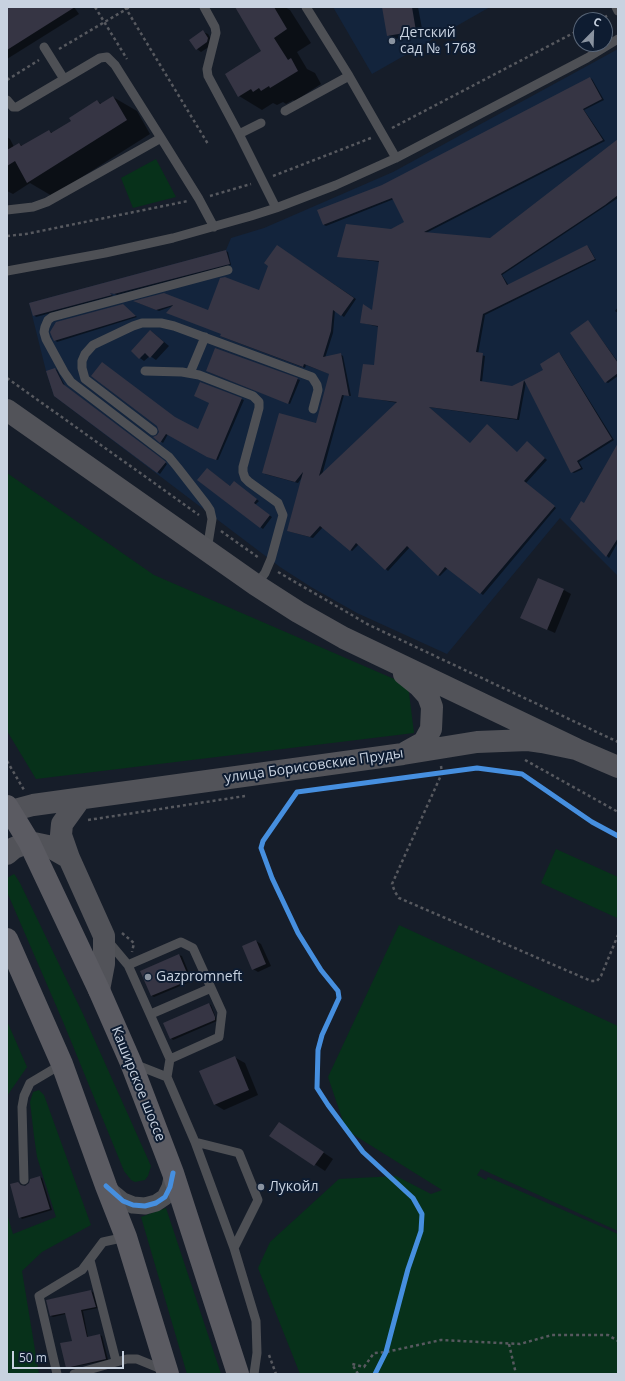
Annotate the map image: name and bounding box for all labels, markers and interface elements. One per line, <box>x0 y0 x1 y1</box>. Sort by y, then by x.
north arrow <box>573 12 613 52</box>
text: С <box>591 13 604 30</box>
place label: Детский сад № 1768 <box>400 25 476 58</box>
marker: Детский сад № 1768 <box>387 36 397 46</box>
street label: улица Борисовские Пруды <box>223 745 405 787</box>
place label: Gazpromneft <box>156 969 242 985</box>
marker: Gazpromneft <box>143 972 153 982</box>
street label: Каширское шоссе <box>107 1024 169 1144</box>
place label: Лукойл <box>269 1179 318 1195</box>
marker: Лукойл <box>256 1182 266 1192</box>
scale bar <box>14 1343 126 1369</box>
text: 50 m <box>19 1349 47 1366</box>

